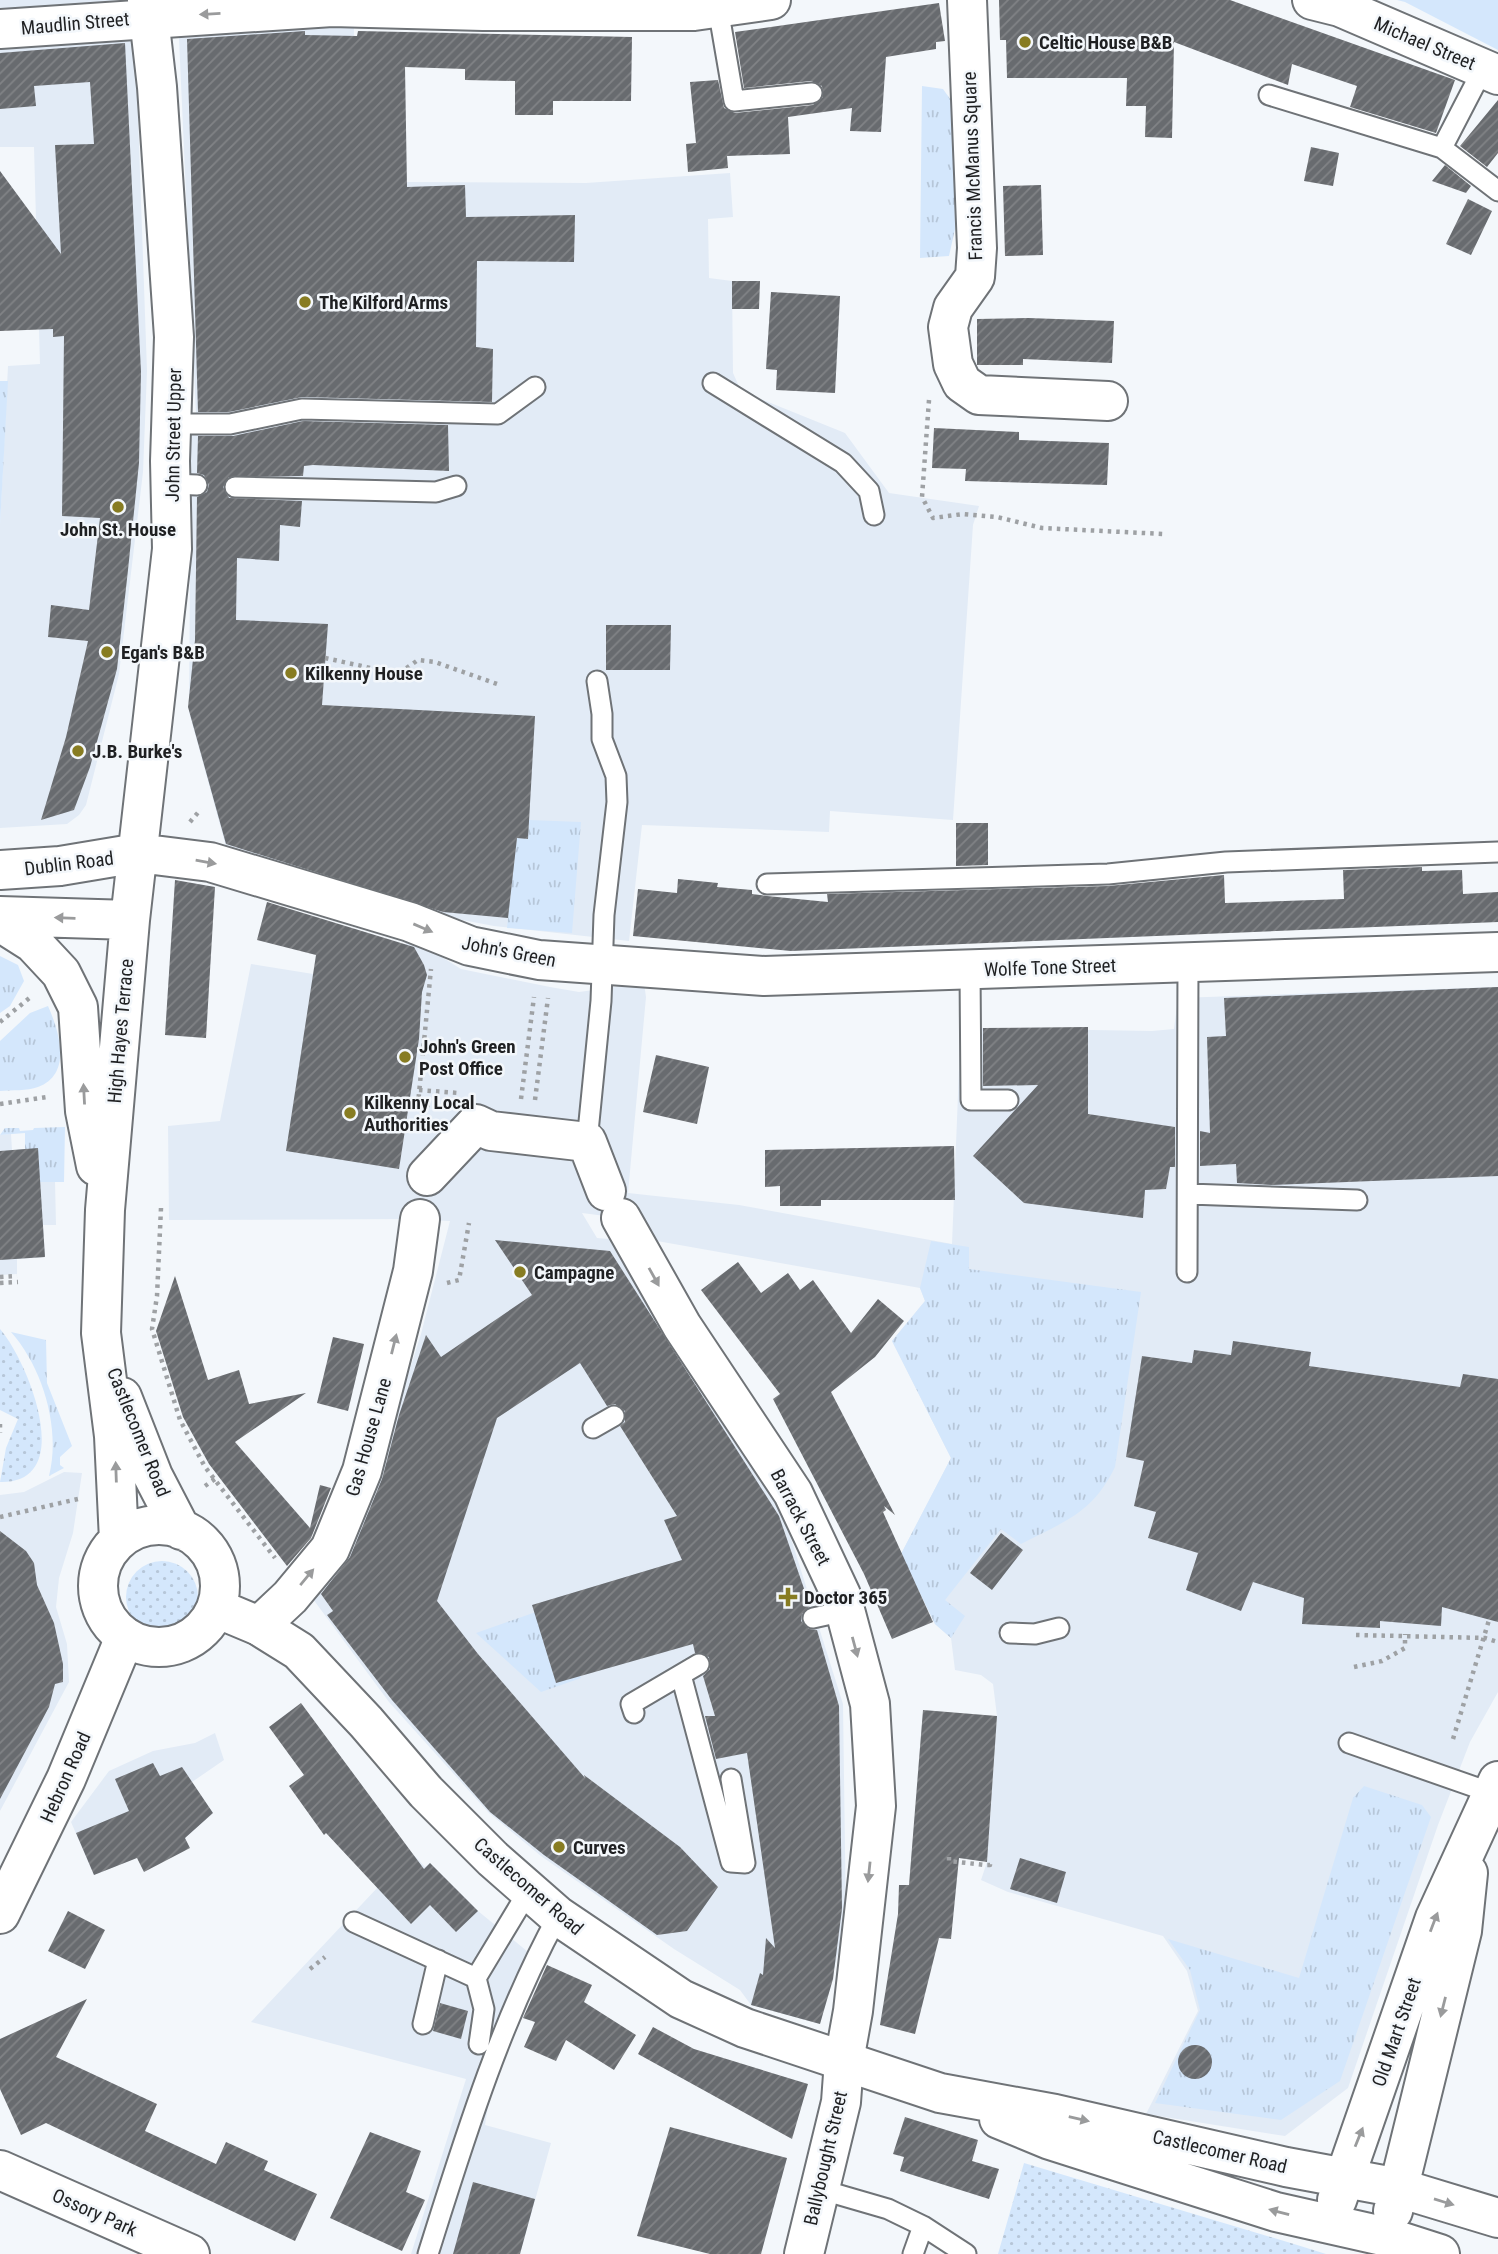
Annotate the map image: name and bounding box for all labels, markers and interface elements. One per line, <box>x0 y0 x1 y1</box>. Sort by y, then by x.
street label: Maudlin Street <box>20 7 130 40</box>
one-way arrow <box>198 8 220 19</box>
street label: Michael Street <box>1371 12 1479 75</box>
place label: Celtic House B&B <box>1039 31 1172 54</box>
marker: Celtic House B&B <box>1017 34 1033 50</box>
street label: Francis McManus Square <box>958 71 987 261</box>
place label: The Kilford Arms <box>319 291 448 314</box>
marker: The Kilford Arms <box>297 294 313 310</box>
street label: John Street Upper <box>161 367 186 502</box>
marker: John St. House <box>110 499 126 515</box>
place label: John St. House <box>60 518 176 541</box>
place label: Egan's B&B <box>121 641 205 664</box>
marker: Egan's B&B <box>99 644 115 660</box>
place label: Kilkenny House <box>305 662 423 685</box>
marker: Kilkenny House <box>283 665 299 681</box>
place label: J.B. Burke's <box>92 740 182 763</box>
marker: J.B. Burke's <box>70 743 86 759</box>
street label: Dublin Road <box>23 847 115 880</box>
one-way arrow <box>195 857 217 868</box>
one-way arrow <box>54 912 76 924</box>
one-way arrow <box>413 922 433 934</box>
street label: John's Green <box>460 931 558 972</box>
street label: Wolfe Tone Street <box>984 954 1117 981</box>
street label: High Hayes Terrace <box>103 958 138 1104</box>
place label: John's Green Post Office <box>419 1035 516 1080</box>
marker: John's Green Post Office <box>397 1049 413 1065</box>
one-way arrow <box>78 1083 89 1105</box>
place label: Kilkenny Local Authorities <box>364 1091 475 1136</box>
marker: Kilkenny Local Authorities <box>342 1105 358 1121</box>
place label: Campagne <box>534 1261 614 1284</box>
marker: Campagne <box>512 1264 528 1280</box>
one-way arrow <box>648 1268 660 1287</box>
one-way arrow <box>389 1333 400 1355</box>
street label: Castlecomer Road <box>102 1364 175 1500</box>
street label: Gas House Lane <box>341 1375 396 1499</box>
one-way arrow <box>110 1461 121 1483</box>
street label: Barrack Street <box>766 1465 836 1569</box>
one-way arrow <box>299 1568 314 1586</box>
place label: Doctor 365 <box>804 1586 887 1609</box>
marker: Doctor 365 <box>778 1587 798 1607</box>
one-way arrow <box>850 1637 860 1658</box>
street label: Hebron Road <box>35 1728 96 1826</box>
street label: Castlecomer Road <box>469 1833 588 1940</box>
place label: Curves <box>573 1836 626 1859</box>
marker: Curves <box>551 1839 567 1855</box>
one-way arrow <box>863 1861 874 1883</box>
one-way arrow <box>1429 1912 1440 1933</box>
street label: Old Mart Street <box>1367 1975 1426 2090</box>
one-way arrow <box>1437 1996 1448 2018</box>
street label: Ballybought Street <box>799 2089 852 2228</box>
one-way arrow <box>1068 2114 1090 2125</box>
street label: Castlecomer Road <box>1150 2125 1289 2178</box>
one-way arrow <box>1353 2126 1364 2147</box>
street label: Ossory Park <box>49 2184 141 2242</box>
one-way arrow <box>1434 2197 1455 2207</box>
one-way arrow <box>1268 2206 1290 2217</box>

